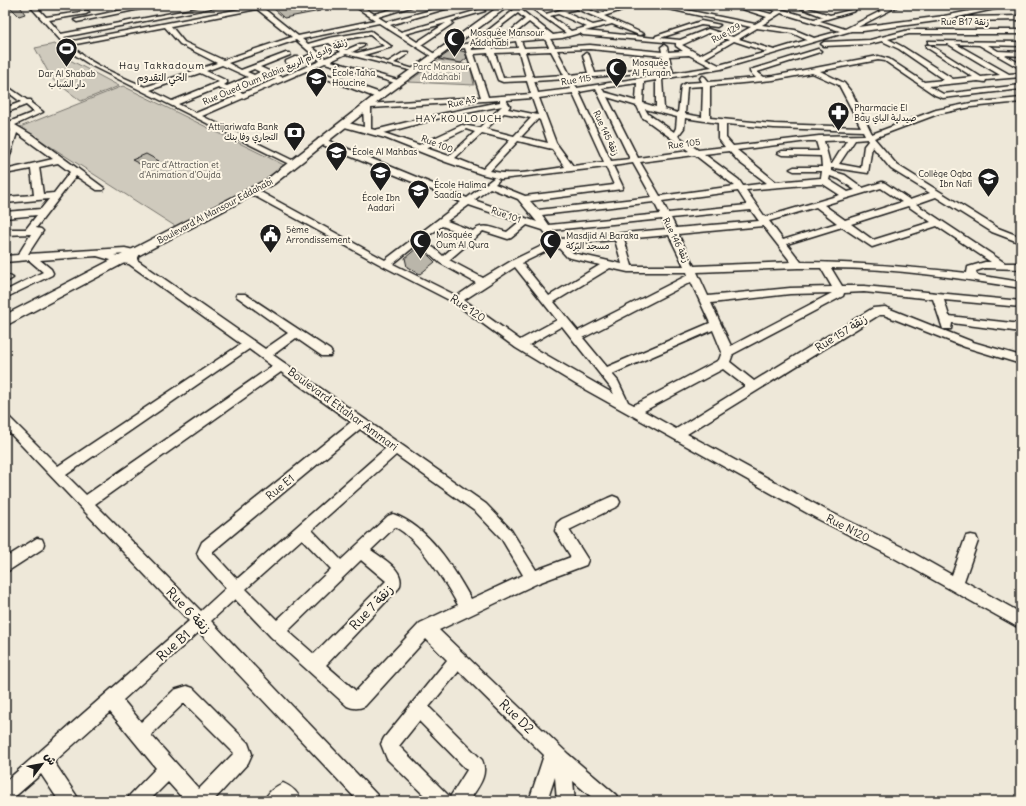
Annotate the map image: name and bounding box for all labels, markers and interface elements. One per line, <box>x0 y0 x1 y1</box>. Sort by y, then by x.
street label: Rue B17 زنقة <box>941 16 989 28</box>
street label: Rue 129 <box>709 20 742 45</box>
mosque icon: Mosquée Mansour Addahabi <box>441 25 467 58</box>
place label: Mosquée Mansour Addahabi <box>470 27 544 48</box>
sports icon: Dar Al Shabab دار الشباب <box>54 36 80 69</box>
street label: Rue Oued Oum Rabia زنقة وادي أم الربيع <box>201 36 350 109</box>
mosque icon: Mosquée Al Furqan <box>603 55 629 88</box>
place label: Mosquée Al Furqan <box>632 57 671 78</box>
district label: Hay Takkadoum الحي التقدوم <box>119 59 205 87</box>
park label: Parc Mansour Addahabi <box>413 61 469 82</box>
school or university icon: École Taha Houcine <box>304 65 330 98</box>
place label: École Taha Houcine <box>332 66 375 88</box>
place label: Dar Al Shabab دار الشباب <box>38 68 96 90</box>
street label: Rue 115 <box>560 72 592 87</box>
street label: Rue A3 <box>447 93 477 110</box>
pharmacy icon: Pharmacie El Bay صيدلية الباي <box>826 100 852 133</box>
place label: Pharmacie El Bay صيدلية الباي <box>854 102 917 125</box>
street label: Rue 145 زنقة <box>590 108 622 158</box>
district label: HAY KOULOUCH <box>416 112 502 125</box>
bank icon: Attijariwafa Bank التجاري وفا بنك <box>281 119 307 152</box>
place label: Attijariwafa Bank التجاري وفا بنك <box>208 121 278 144</box>
street label: Rue 100 <box>420 132 455 155</box>
street label: Rue 105 <box>667 136 701 151</box>
school or university icon: École Al Mahbas <box>324 139 350 172</box>
place label: École Al Mahbas <box>352 145 417 157</box>
park label: Parc d'Attraction et d'Animation d'Oujda <box>139 159 221 180</box>
school or university icon: École Ibn Aadari <box>368 160 394 193</box>
school or university icon: Collège Oqba Ibn Nafi <box>975 166 1001 199</box>
place label: Collège Oqba Ibn Nafi <box>918 168 972 189</box>
street label: Boulevard Al Mansour Eddahabi <box>155 175 275 246</box>
school or university icon: École Halima Saadia <box>406 177 432 210</box>
place label: École Halima Saadia <box>434 178 486 200</box>
place label: École Ibn Aadari <box>362 191 400 213</box>
street label: Rue 101 <box>490 204 523 225</box>
street label: Rue 146 زنقة <box>660 215 692 265</box>
public building icon: 5ème Arrondissement <box>257 222 283 255</box>
place label: 5ème Arrondissement <box>286 224 351 245</box>
mosque icon: Mosquée Oum Al Qura <box>407 227 433 260</box>
mosque icon: Masdjid Al Baraka مسجد البركة <box>537 228 563 261</box>
place label: Mosquée Oum Al Qura <box>436 229 489 250</box>
place label: Masdjid Al Baraka مسجد البركة <box>566 230 639 251</box>
street label: Rue 120 <box>448 291 488 325</box>
street label: Rue 157 زنقة <box>812 312 870 354</box>
street label: Boulevard Ettahar Ammari <box>285 364 401 454</box>
street label: Rue E1 <box>263 471 297 503</box>
street label: Rue N120 <box>824 511 872 545</box>
street label: Rue 7 زنقة <box>346 581 397 634</box>
street label: Rue 6 زنقة <box>162 584 215 637</box>
street label: Rue B1 <box>153 626 194 665</box>
street label: Rue D2 <box>496 696 538 737</box>
north arrow <box>22 744 62 784</box>
text: ش <box>41 750 60 768</box>

